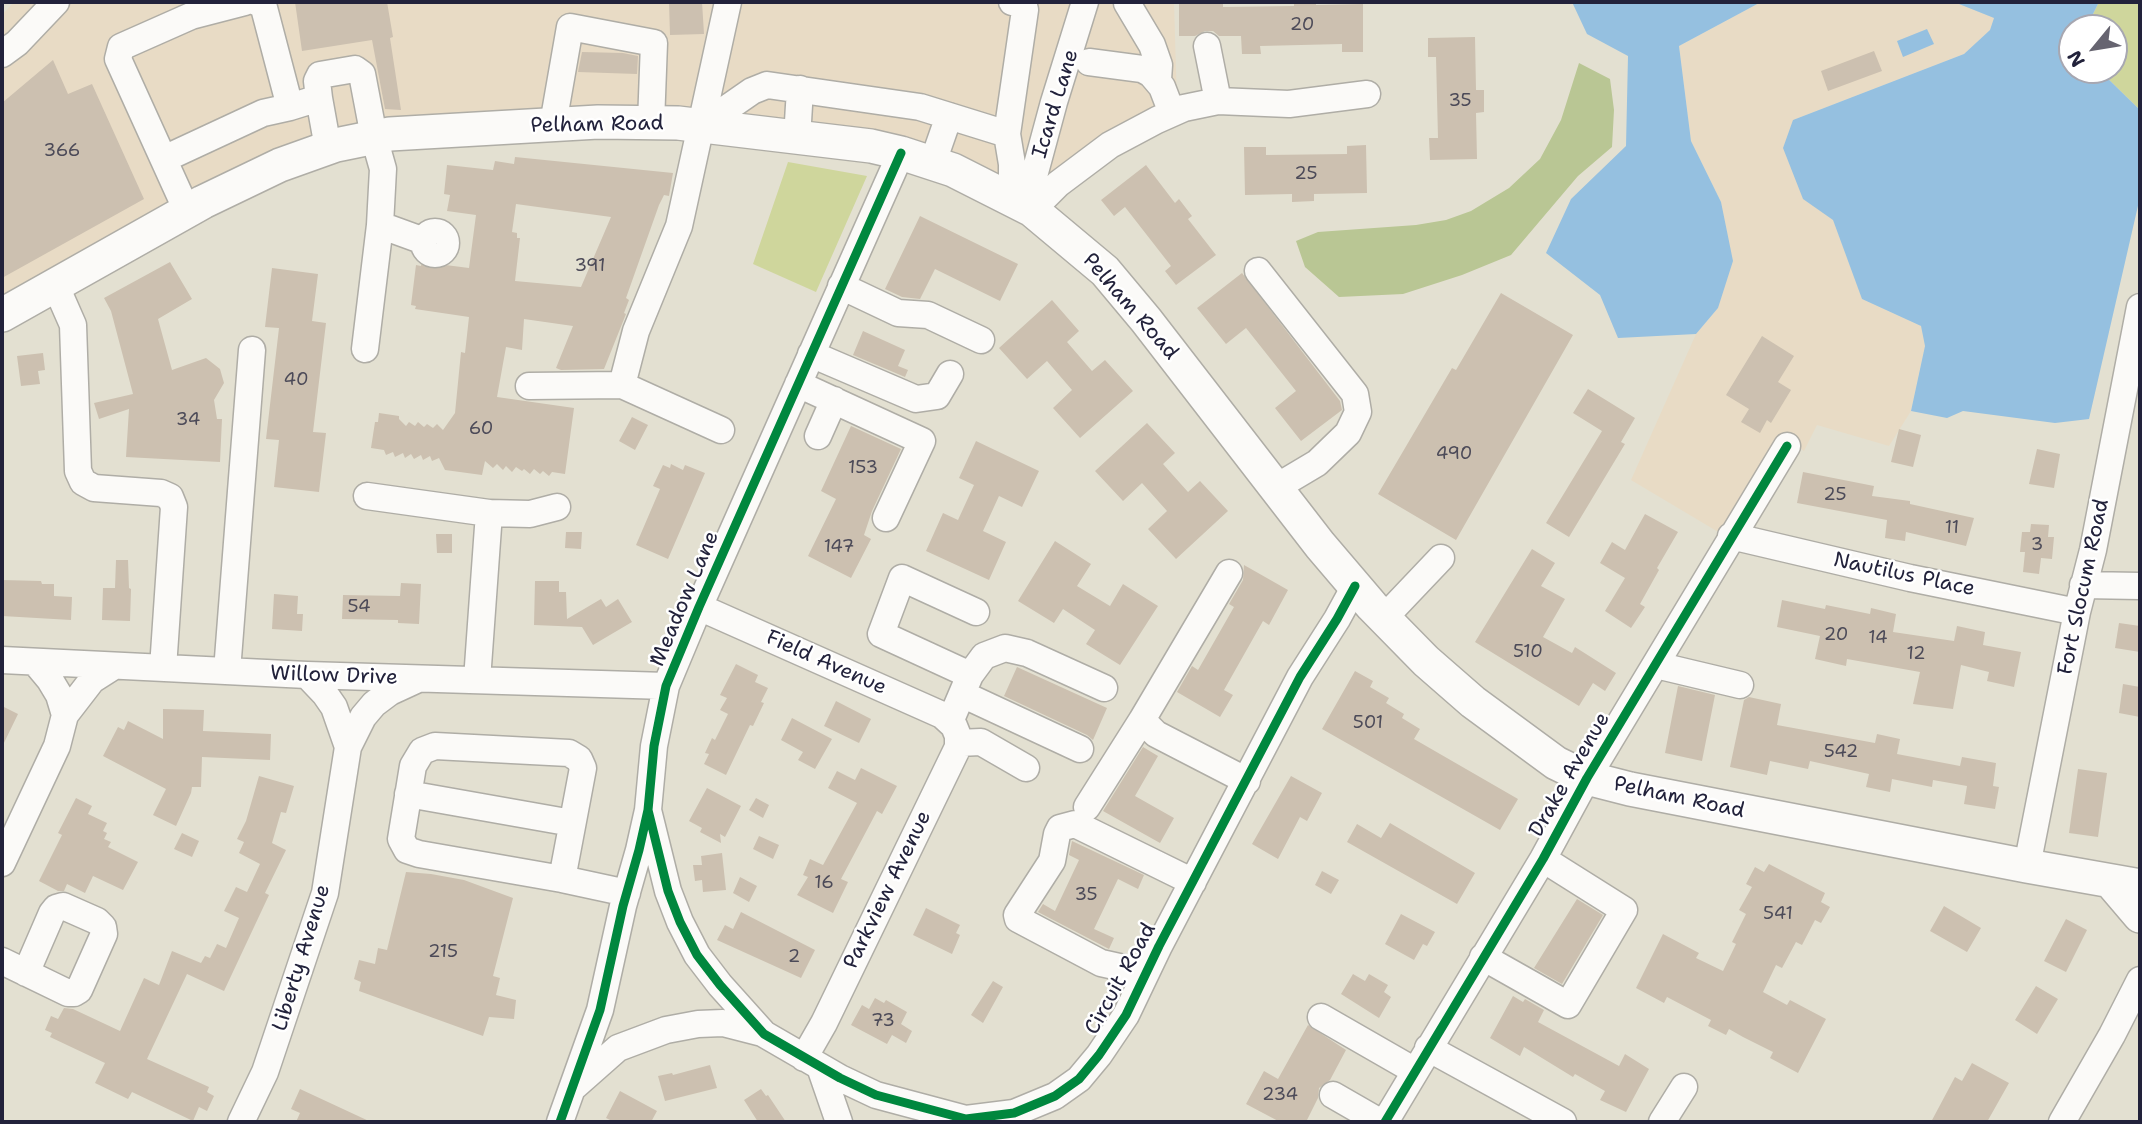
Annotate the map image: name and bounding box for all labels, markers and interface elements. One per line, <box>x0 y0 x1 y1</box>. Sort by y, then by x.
house number: 20 <box>1290 14 1314 36</box>
north arrow <box>2058 14 2128 84</box>
text: N <box>2062 46 2091 72</box>
street label: Icard Lane <box>1028 47 1084 161</box>
house number: 35 <box>1448 90 1472 112</box>
street label: Pelham Road <box>530 111 664 139</box>
house number: 366 <box>44 140 80 162</box>
house number: 25 <box>1294 163 1318 185</box>
street label: Pelham Road <box>1077 248 1183 366</box>
house number: 391 <box>574 255 606 277</box>
house number: 40 <box>283 369 309 391</box>
house number: 34 <box>176 409 200 431</box>
house number: 60 <box>469 418 493 440</box>
house number: 490 <box>1436 443 1472 465</box>
house number: 153 <box>848 457 878 479</box>
house number: 25 <box>1823 484 1847 506</box>
street label: Fort Slocum Road <box>2053 497 2115 677</box>
house number: 11 <box>1945 517 1959 539</box>
street label: Meadow Lane <box>645 528 725 670</box>
house number: 3 <box>2031 534 2043 556</box>
house number: 147 <box>824 536 854 558</box>
street label: Nautilus Place <box>1831 548 1977 602</box>
house number: 54 <box>347 596 371 618</box>
house number: 20 <box>1824 624 1848 646</box>
street label: Field Avenue <box>762 625 890 701</box>
house number: 14 <box>1868 627 1888 649</box>
house number: 510 <box>1513 641 1543 663</box>
house number: 12 <box>1906 643 1926 665</box>
street label: Willow Drive <box>270 661 398 691</box>
street label: Drake Avenue <box>1524 708 1616 842</box>
house number: 501 <box>1353 712 1383 734</box>
house number: 542 <box>1824 741 1858 763</box>
street label: Pelham Road <box>1611 772 1747 824</box>
street label: Parkview Avenue <box>839 807 937 973</box>
house number: 16 <box>814 872 834 894</box>
street label: Liberty Avenue <box>268 882 336 1034</box>
house number: 35 <box>1074 884 1098 906</box>
house number: 541 <box>1763 903 1793 925</box>
street label: Circuit Road <box>1080 919 1162 1039</box>
house number: 215 <box>428 941 458 963</box>
house number: 2 <box>788 946 800 968</box>
house number: 73 <box>871 1010 895 1032</box>
house number: 234 <box>1262 1084 1298 1106</box>

